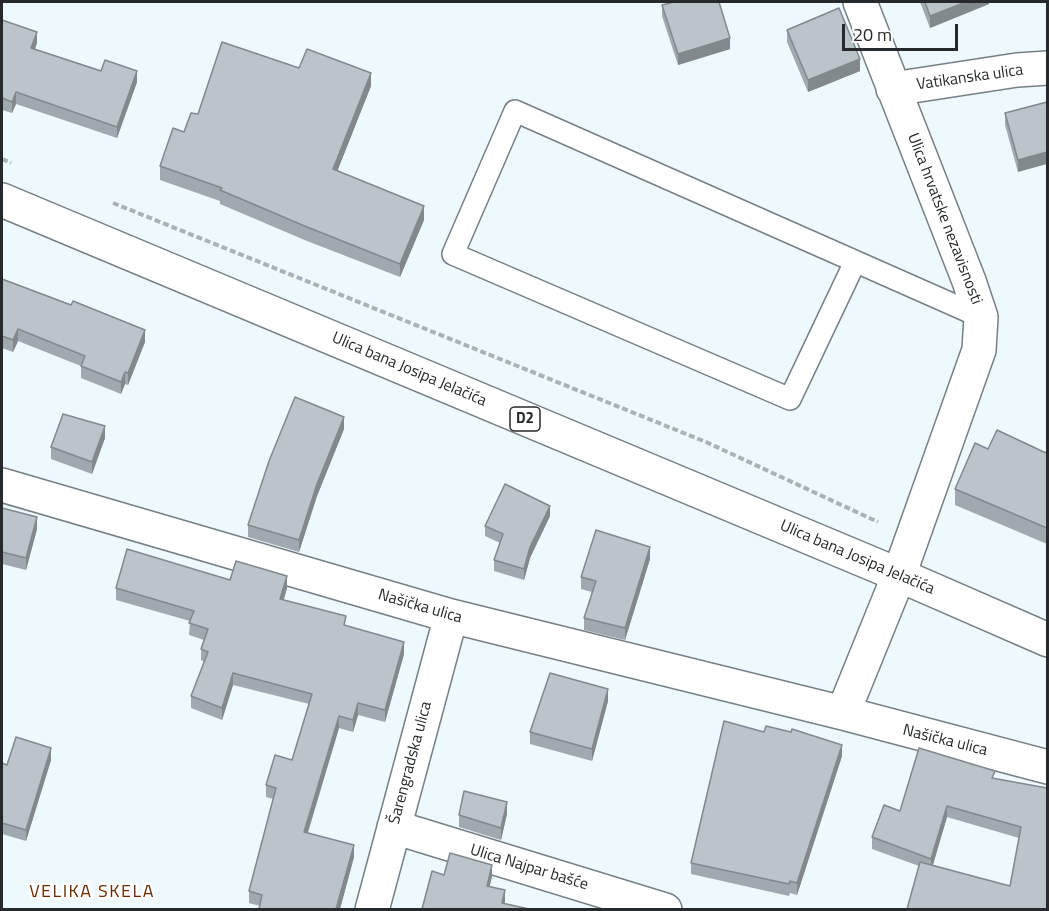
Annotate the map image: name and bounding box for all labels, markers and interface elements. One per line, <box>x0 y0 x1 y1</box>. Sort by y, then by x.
scale bar <box>845 12 960 50</box>
text: 20 m <box>853 21 892 48</box>
street label: Vatikanska ulica <box>915 61 1025 95</box>
street label: Ulica hrvatske nezavisnosti <box>902 131 986 307</box>
street label: Ulica bana Josipa Jelačića <box>329 329 489 411</box>
road number: D2 <box>510 407 540 431</box>
street label: Ulica bana Josipa Jelačića <box>777 517 937 599</box>
street label: Našička ulica <box>376 586 464 628</box>
street label: Šarengradska ulica <box>385 700 437 826</box>
street label: Našička ulica <box>901 721 989 761</box>
street label: Ulica Najpar bašće <box>468 841 590 895</box>
district label: VELIKA SKELA <box>29 882 155 904</box>

